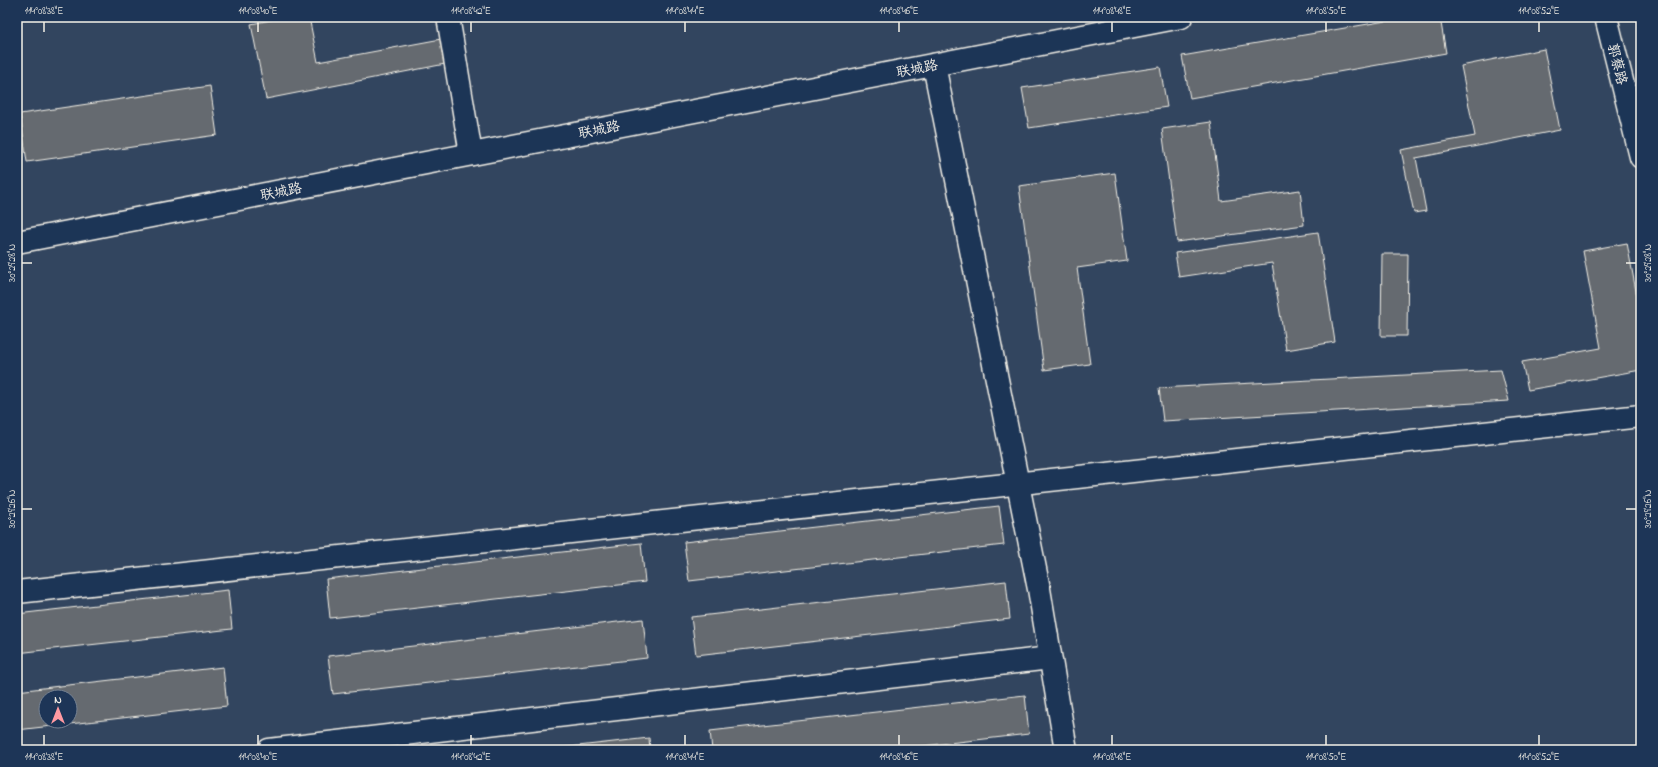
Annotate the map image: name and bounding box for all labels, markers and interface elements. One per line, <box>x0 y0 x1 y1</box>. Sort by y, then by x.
text: 114°08'38"E <box>25 4 63 19</box>
text: 114°08'40"E <box>238 4 278 19</box>
text: 114°08'42"E <box>451 4 491 19</box>
text: 114°08'44"E <box>666 4 704 19</box>
text: 114°08'46"E <box>879 4 919 19</box>
text: 114°08'48"E <box>1093 4 1131 19</box>
text: 114°08'50"E <box>1306 4 1346 19</box>
text: 114°08'52"E <box>1518 4 1560 19</box>
street label: 郭蔡路 <box>1601 41 1632 87</box>
street label: 联城路 <box>895 55 940 84</box>
street label: 联城路 <box>577 116 622 145</box>
street label: 联城路 <box>259 178 304 207</box>
text: 30°29'28"N <box>5 244 20 282</box>
text: 30°29'28"N <box>1641 244 1656 282</box>
text: 30°29'26"N <box>5 489 20 528</box>
text: 30°29'26"N <box>1641 489 1656 528</box>
north arrow <box>38 689 78 729</box>
text: N <box>54 692 62 708</box>
text: 114°08'38"E <box>25 750 63 765</box>
text: 114°08'40"E <box>238 750 278 765</box>
text: 114°08'42"E <box>451 750 491 765</box>
text: 114°08'44"E <box>666 750 704 765</box>
text: 114°08'46"E <box>879 750 919 765</box>
text: 114°08'48"E <box>1093 750 1131 765</box>
text: 114°08'50"E <box>1306 750 1346 765</box>
text: 114°08'52"E <box>1518 750 1560 765</box>

